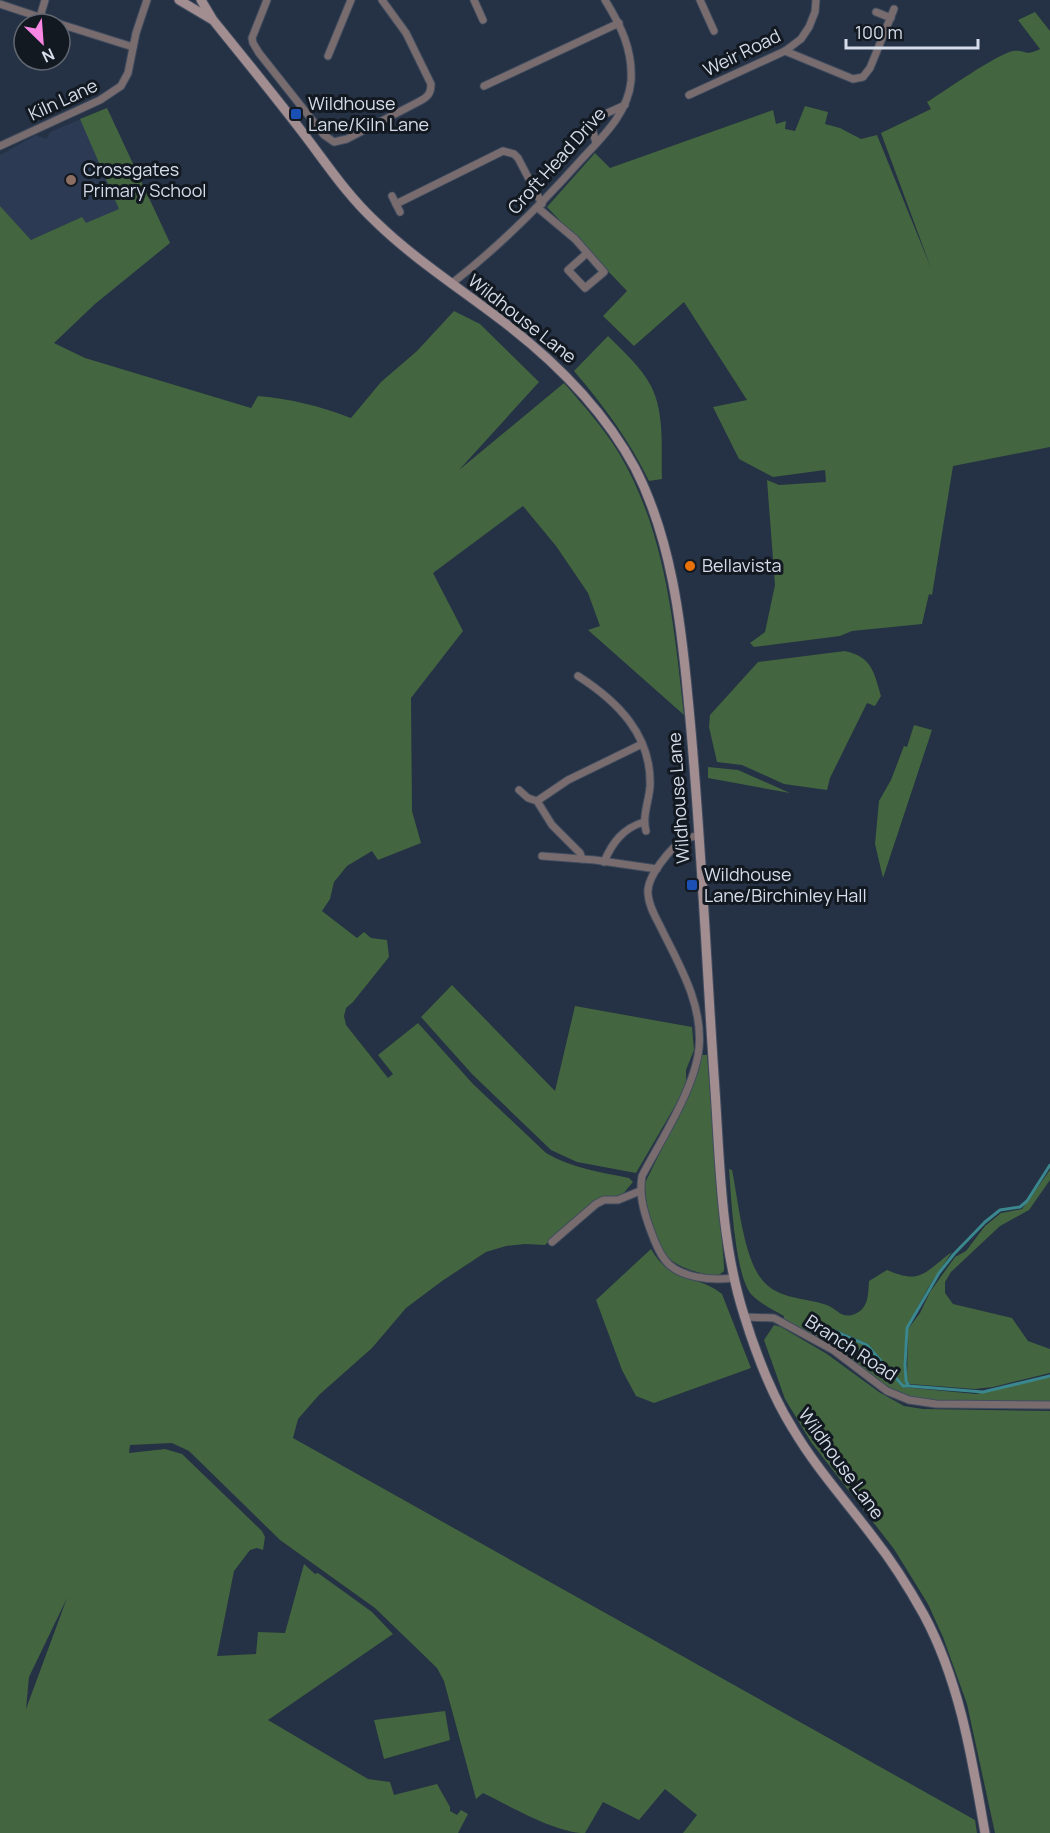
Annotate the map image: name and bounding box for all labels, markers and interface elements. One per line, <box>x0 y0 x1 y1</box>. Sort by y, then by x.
north arrow <box>12 12 72 72</box>
scale bar <box>846 12 978 50</box>
text: 100 m <box>855 20 903 44</box>
street label: Weir Road <box>699 23 784 81</box>
text: N <box>38 43 58 68</box>
street label: Kiln Lane <box>24 73 101 126</box>
place label: Wildhouse Lane/Kiln Lane <box>308 91 429 136</box>
street label: Croft Head Drive <box>502 102 611 219</box>
marker: Wildhouse Lane/Kiln Lane <box>289 107 303 121</box>
place label: Crossgates Primary School <box>83 157 207 202</box>
marker: Crossgates Primary School <box>64 173 78 187</box>
street label: Wildhouse Lane <box>463 268 582 368</box>
place label: Bellavista <box>702 553 782 577</box>
marker: Bellavista <box>683 559 697 573</box>
street label: Wildhouse Lane <box>661 732 695 864</box>
place label: Wildhouse Lane/Birchinley Hall <box>704 862 867 907</box>
marker: Wildhouse Lane/Birchinley Hall <box>685 878 699 892</box>
street label: Branch Road <box>801 1309 902 1386</box>
street label: Wildhouse Lane <box>793 1403 890 1524</box>

